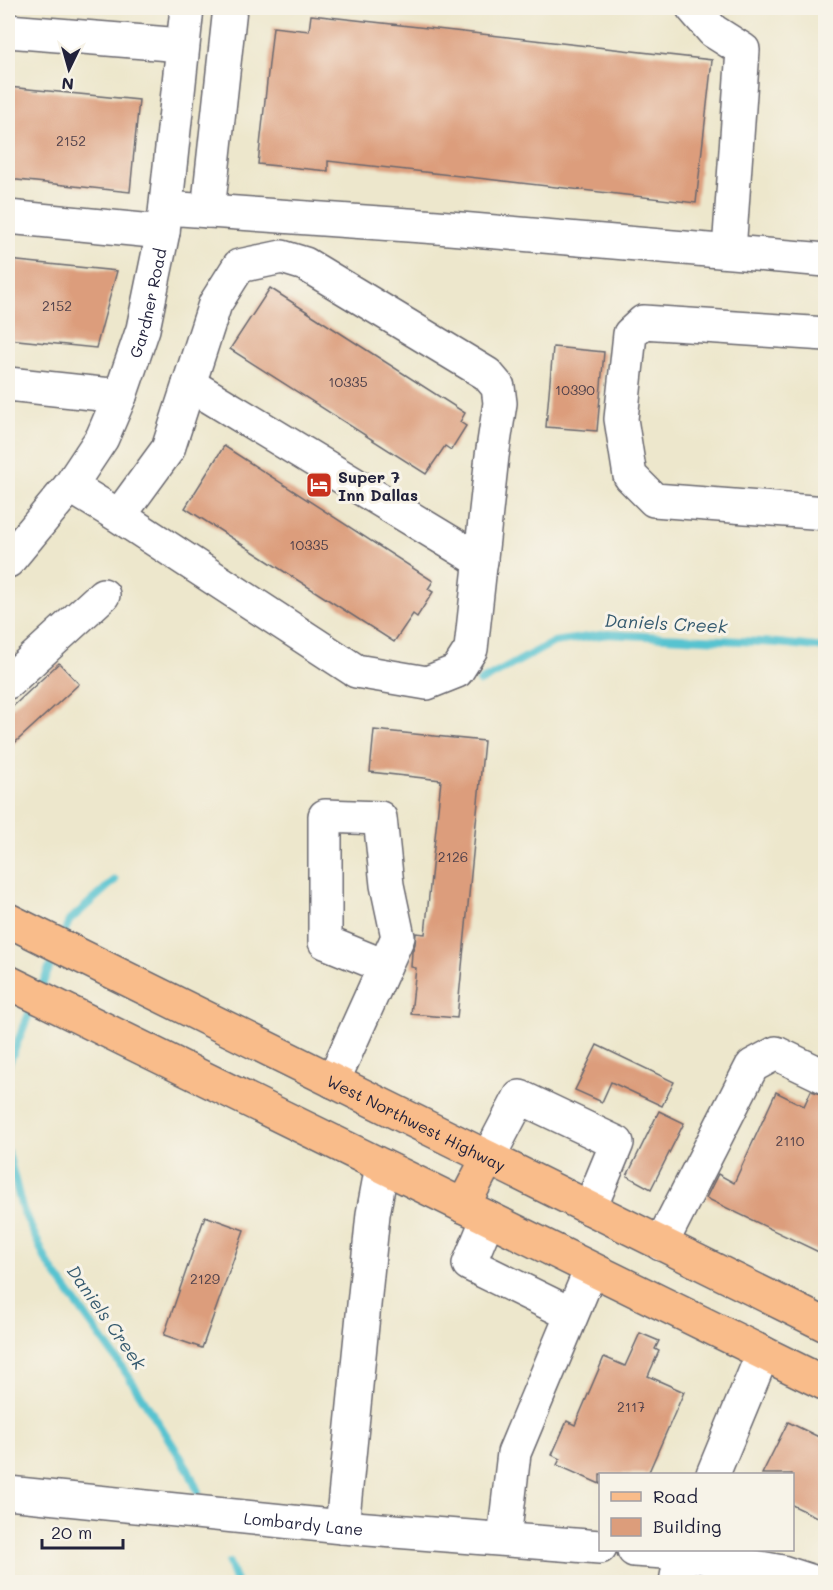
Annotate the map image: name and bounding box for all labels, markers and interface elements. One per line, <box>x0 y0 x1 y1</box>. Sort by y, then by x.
north arrow <box>39 39 99 99</box>
text: N <box>61 73 75 95</box>
house number: 2152 <box>56 131 86 150</box>
street label: Gardner Road <box>124 246 170 360</box>
house number: 2152 <box>42 296 72 315</box>
house number: 10335 <box>328 372 368 391</box>
house number: 10390 <box>555 380 595 399</box>
place label: Super 7 Inn Dallas <box>338 466 418 505</box>
hotel icon: Super 7 Inn Dallas <box>304 470 334 500</box>
house number: 10335 <box>289 535 329 554</box>
water label: Daniels Creek <box>604 608 728 638</box>
house number: 2126 <box>438 847 468 866</box>
street label: West Northwest Highway <box>324 1069 510 1175</box>
house number: 2110 <box>776 1131 805 1150</box>
water label: Daniels Creek <box>62 1260 152 1375</box>
house number: 2129 <box>190 1269 220 1288</box>
house number: 2117 <box>617 1397 645 1416</box>
legend <box>599 1473 794 1551</box>
text: Road <box>653 1484 698 1508</box>
street label: Lombardy Lane <box>243 1507 364 1539</box>
scale bar <box>42 1512 123 1550</box>
text: Building <box>653 1514 721 1538</box>
text: 20 m <box>51 1520 92 1544</box>

